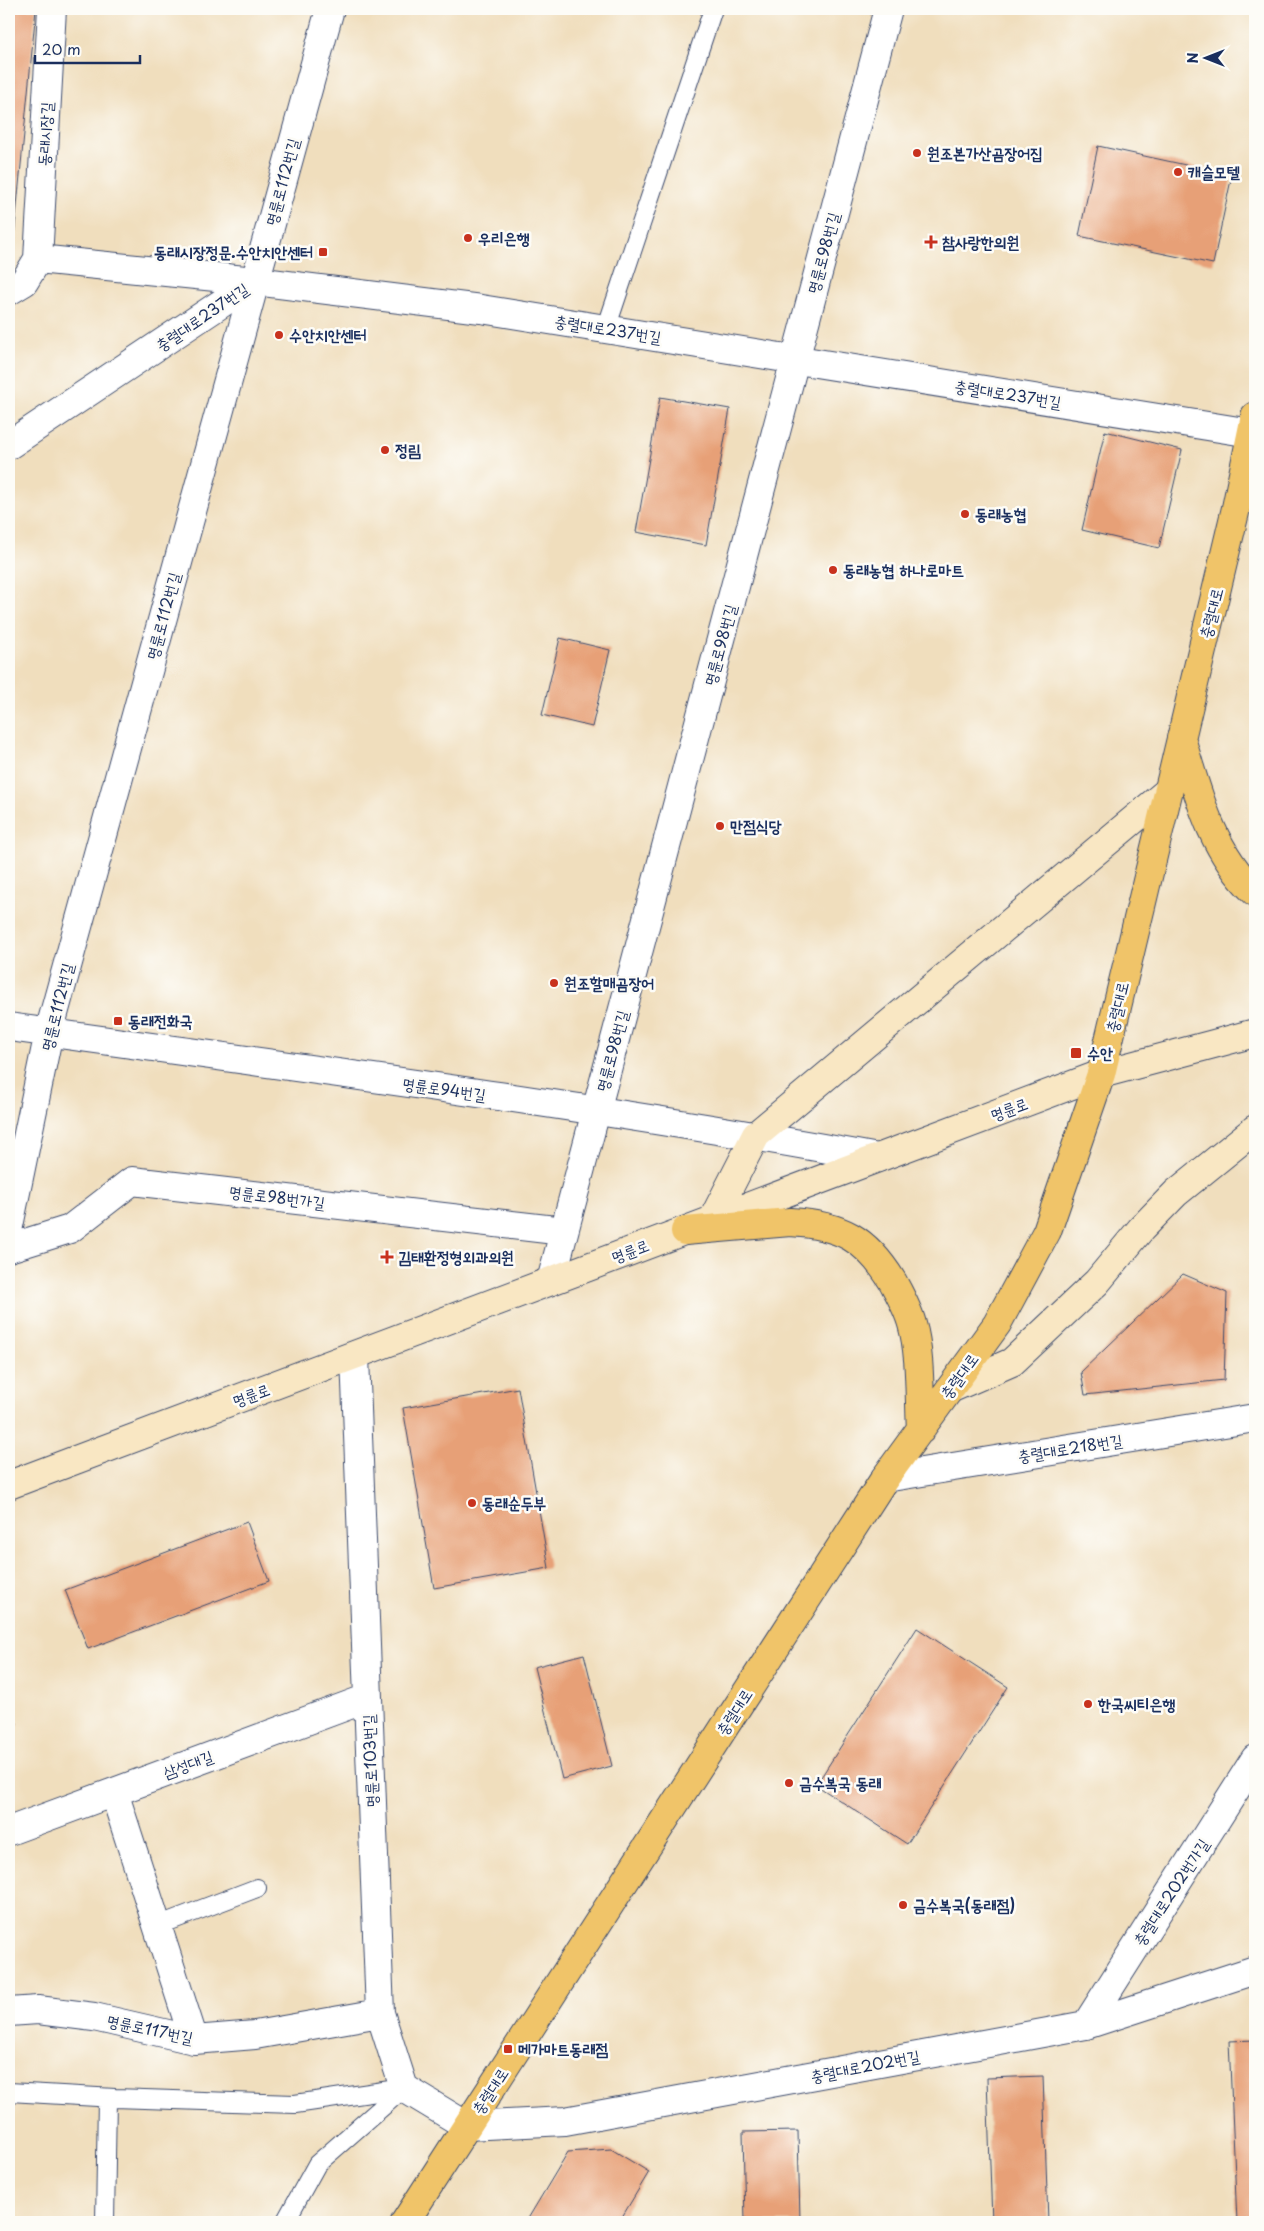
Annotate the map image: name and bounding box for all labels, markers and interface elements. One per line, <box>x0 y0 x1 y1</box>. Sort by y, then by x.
scale bar <box>35 32 140 64</box>
north arrow <box>1182 32 1232 82</box>
text: 20 m <box>42 37 81 60</box>
text: N <box>1182 52 1203 64</box>
street label: 동래시장길 <box>30 101 58 167</box>
street label: 명륜로112번길 <box>258 135 304 228</box>
place label: 원조본가산곰장어집 <box>927 140 1043 164</box>
marker: 원조본가산곰장어집 <box>911 147 923 159</box>
place label: 캐슬모텔 <box>1188 159 1241 183</box>
marker: 캐슬모텔 <box>1172 166 1184 178</box>
street label: 명륜로98번길 <box>800 209 844 296</box>
place label: 우리은행 <box>478 225 530 249</box>
place label: 참사랑한의원 <box>942 229 1019 253</box>
marker: 우리은행 <box>462 232 474 244</box>
marker: 참사랑한의원 <box>924 235 938 249</box>
place label: 동래시장정문.수안치안센터 <box>154 239 313 263</box>
marker: 동래시장정문.수안치안센터 <box>317 246 329 258</box>
street label: 충렬대로237번길 <box>150 276 253 356</box>
street label: 충렬대로237번길 <box>553 308 663 348</box>
place label: 수안치안센터 <box>289 322 366 346</box>
marker: 수안치안센터 <box>273 329 285 341</box>
street label: 충렬대로237번길 <box>953 373 1063 413</box>
place label: 정림 <box>395 437 421 461</box>
marker: 정림 <box>379 444 391 456</box>
place label: 동래농협 <box>975 501 1027 525</box>
marker: 동래농협 <box>959 508 971 520</box>
place label: 동래농협 하나로마트 <box>843 557 964 581</box>
marker: 동래농협 하나로마트 <box>827 564 839 576</box>
street label: 명륜로112번길 <box>139 569 185 662</box>
street label: 충렬대로 <box>1192 585 1228 641</box>
street label: 명륜로98번길 <box>697 601 741 688</box>
place label: 만점식당 <box>730 813 782 837</box>
marker: 만점식당 <box>714 820 726 832</box>
street label: 명륜로112번길 <box>33 960 79 1053</box>
place label: 원조할매곰장어 <box>564 970 654 994</box>
marker: 원조할매곰장어 <box>548 977 560 989</box>
street label: 충렬대로 <box>1099 979 1134 1035</box>
street label: 명륜로98번길 <box>589 1007 633 1094</box>
place label: 동래전화국 <box>128 1008 193 1032</box>
marker: 동래전화국 <box>112 1015 124 1027</box>
place label: 수안 <box>1087 1040 1113 1064</box>
marker: 수안 <box>1069 1046 1083 1060</box>
street label: 명륜로94번길 <box>401 1070 488 1106</box>
street label: 명륜로 <box>986 1090 1031 1126</box>
street label: 명륜로98번가길 <box>228 1178 327 1214</box>
street label: 명륜로 <box>607 1232 652 1268</box>
place label: 김태환정형외과의원 <box>398 1244 514 1268</box>
marker: 김태환정형외과의원 <box>380 1250 394 1264</box>
street label: 충렬대로 <box>933 1348 983 1403</box>
street label: 명륜로 <box>228 1376 273 1412</box>
street label: 충렬대로218번길 <box>1016 1427 1124 1467</box>
place label: 동래순두부 <box>482 1490 547 1514</box>
marker: 동래순두부 <box>466 1497 478 1509</box>
street label: 충렬대로 <box>709 1683 757 1740</box>
place label: 한국씨티은행 <box>1097 1691 1175 1715</box>
marker: 한국씨티은행 <box>1082 1698 1094 1710</box>
street label: 명륜로103번길 <box>355 1714 383 1808</box>
street label: 삼성대길 <box>159 1743 216 1783</box>
place label: 금수복국 동래 <box>799 1770 882 1794</box>
marker: 금수복국 동래 <box>783 1777 795 1789</box>
street label: 충렬대로202번가길 <box>1126 1833 1214 1950</box>
place label: 금수복국(동래점) <box>913 1892 1015 1916</box>
marker: 금수복국(동래점) <box>897 1899 909 1911</box>
street label: 명륜로117번길 <box>105 2007 196 2049</box>
place label: 메가마트동래점 <box>518 2036 608 2060</box>
marker: 메가마트동래점 <box>502 2043 514 2055</box>
street label: 충렬대로202번길 <box>808 2043 922 2087</box>
street label: 충렬대로 <box>465 2062 513 2119</box>

